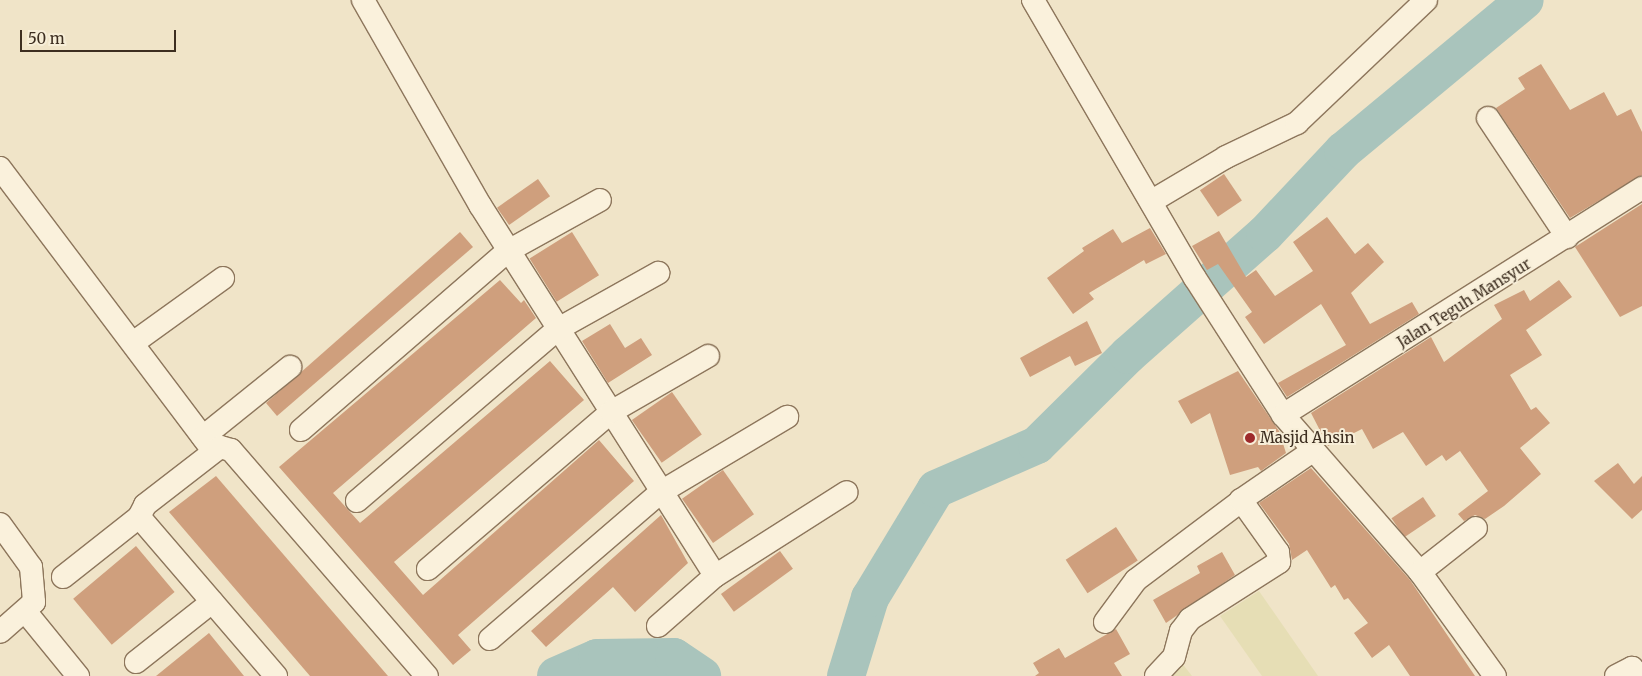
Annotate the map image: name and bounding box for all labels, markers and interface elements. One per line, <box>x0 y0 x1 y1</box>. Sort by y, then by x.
scale bar <box>22 20 179 52</box>
text: 50 m <box>28 29 65 48</box>
street label: Jalan Teguh Mansyur <box>1394 255 1534 351</box>
place label: Masjid Ahsin <box>1260 429 1354 447</box>
marker: Masjid Ahsin <box>1244 432 1256 444</box>

